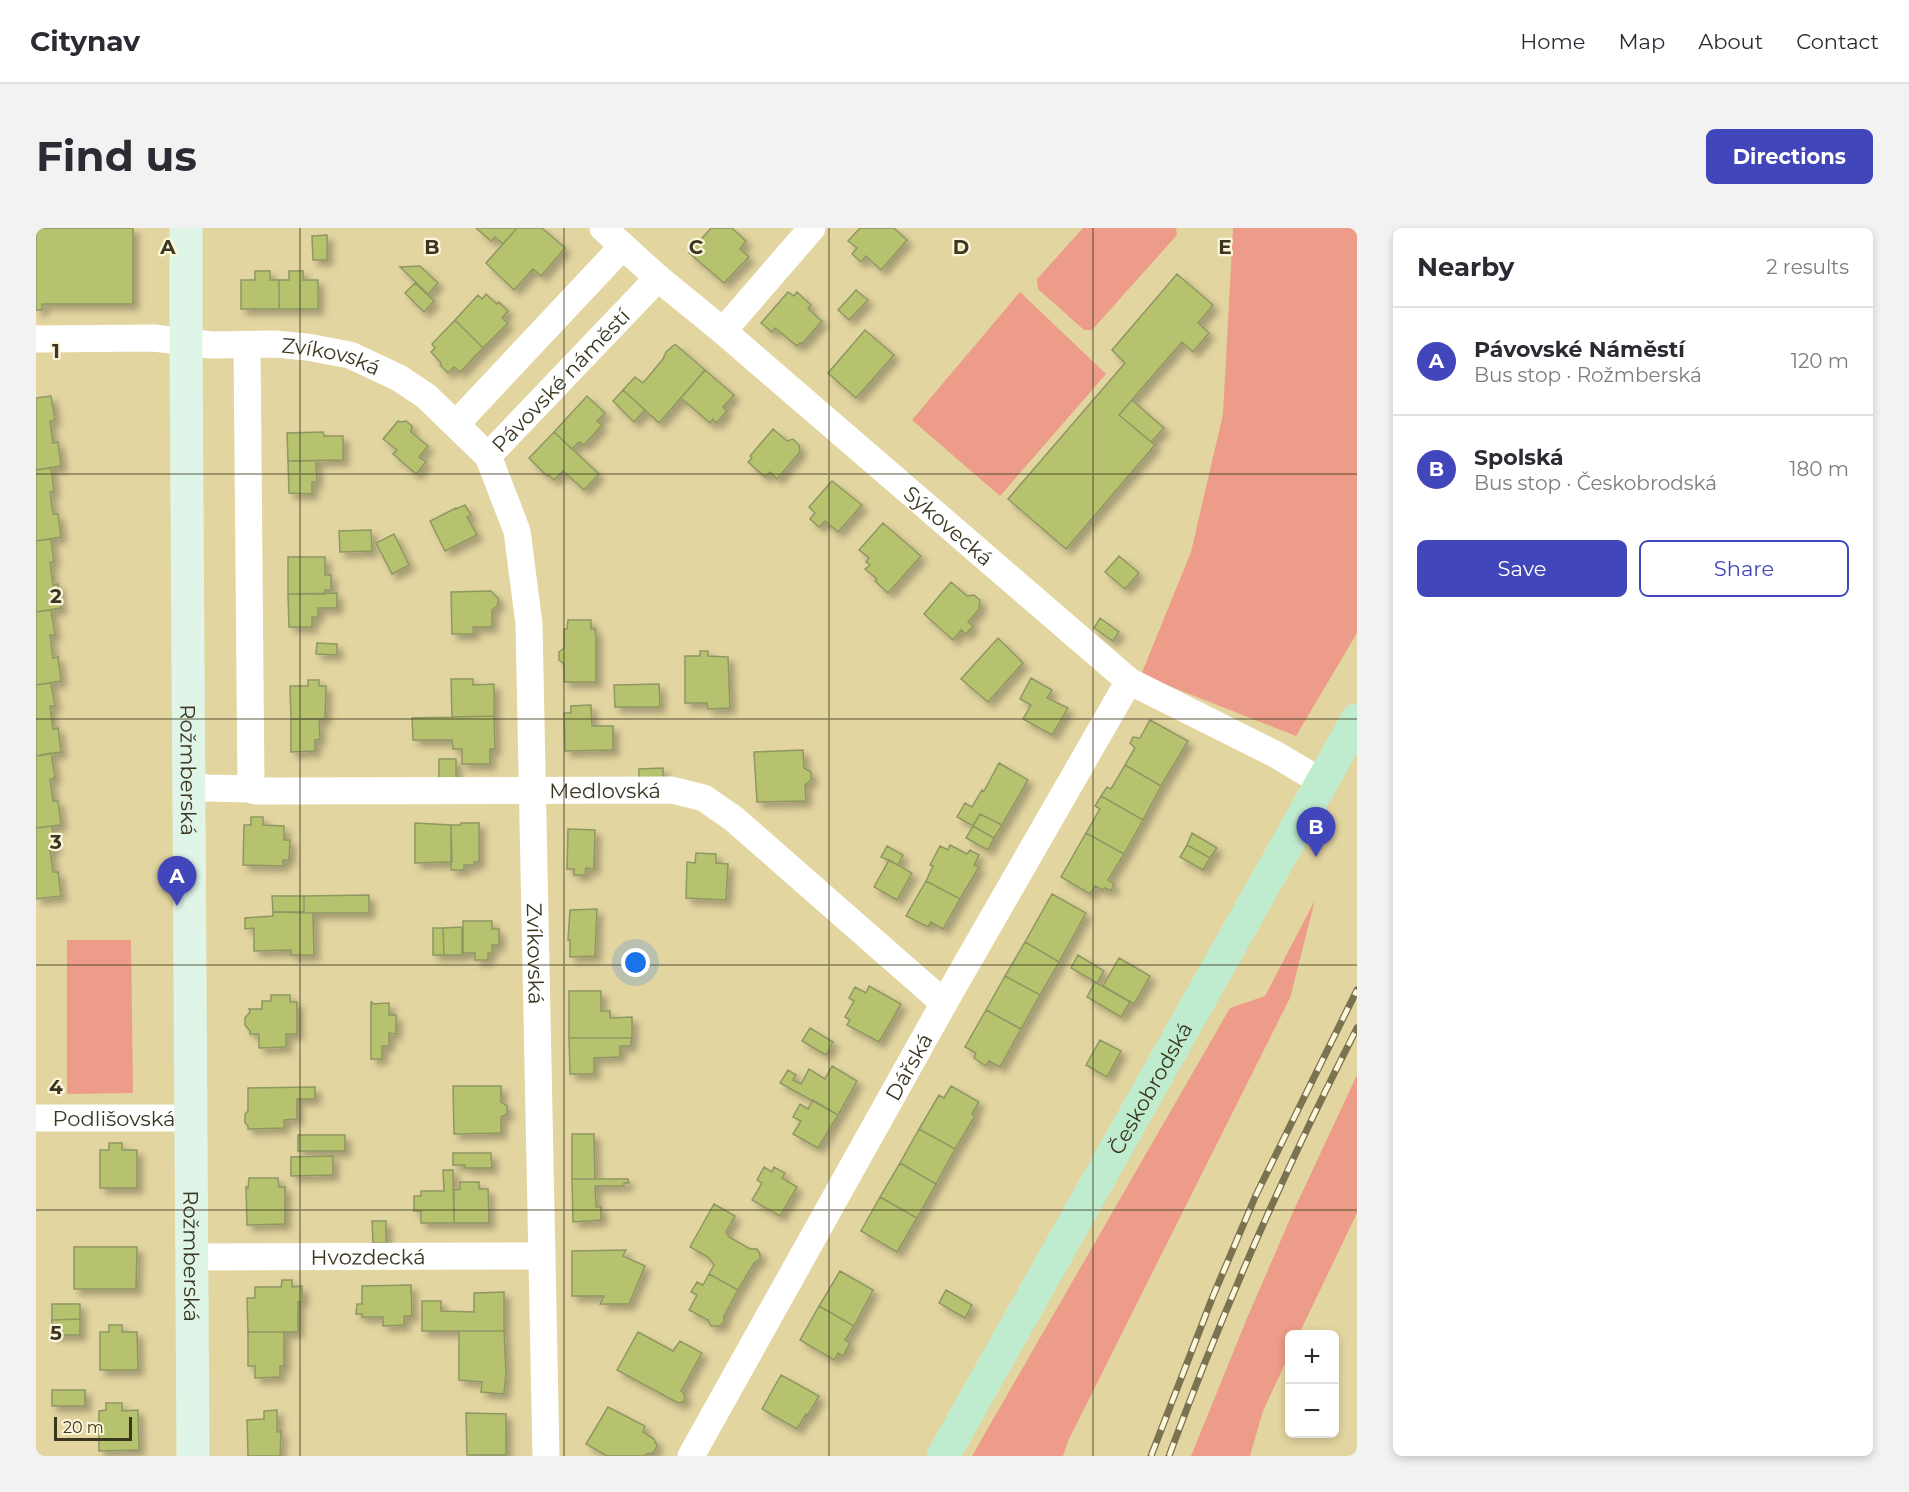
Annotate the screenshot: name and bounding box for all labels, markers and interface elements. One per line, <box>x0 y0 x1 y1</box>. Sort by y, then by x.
text: Citynav <box>30 24 140 58</box>
text: Home <box>1520 29 1585 54</box>
text: Map <box>1618 29 1665 54</box>
text: About <box>1698 29 1763 54</box>
text: Contact <box>1796 29 1879 54</box>
button: Directions <box>1706 129 1873 184</box>
text: Find us <box>36 130 197 182</box>
text: A <box>159 235 176 259</box>
text: B <box>424 235 440 259</box>
text: C <box>689 235 704 259</box>
text: D <box>953 235 969 259</box>
text: E <box>1218 235 1232 259</box>
text: Nearby <box>1417 251 1514 283</box>
text: 2 results <box>1766 255 1849 279</box>
street label: Pávovské náměstí <box>486 302 636 457</box>
street label: Zvíkovská <box>281 332 385 380</box>
text: Pávovské Náměstí <box>1474 336 1685 363</box>
text: 1 <box>52 339 60 363</box>
text: A <box>1429 349 1444 373</box>
text: 120 m <box>1791 349 1849 373</box>
text: Bus stop · Rožmberská <box>1474 363 1702 387</box>
text: Spolská <box>1474 444 1564 471</box>
text: B <box>1429 457 1444 481</box>
text: 180 m <box>1789 457 1849 481</box>
text: Bus stop · Českobrodská <box>1474 471 1717 495</box>
street label: Sýkovecká <box>899 480 998 571</box>
button: Save <box>1417 540 1627 597</box>
button: Share <box>1639 540 1849 597</box>
text: 2 <box>50 584 62 608</box>
street label: Rožmberská <box>176 704 202 836</box>
street label: Medlovská <box>549 778 661 803</box>
pin: B <box>1296 808 1336 857</box>
text: 3 <box>49 830 62 854</box>
pin: A <box>158 856 196 906</box>
street label: Zvíkovská <box>522 902 549 1005</box>
your location <box>621 948 650 977</box>
street label: Českobrodská <box>1103 1018 1197 1159</box>
street label: Dářská <box>880 1029 937 1105</box>
text: 4 <box>49 1075 63 1099</box>
street label: Podlišovská <box>53 1106 175 1131</box>
street label: Rožmberská <box>179 1190 205 1322</box>
street label: Hvozdecká <box>310 1244 426 1269</box>
text: 5 <box>50 1321 62 1345</box>
map controls <box>1285 1330 1339 1438</box>
button: + <box>1285 1330 1339 1384</box>
button: − <box>1285 1384 1339 1438</box>
scale bar <box>54 1414 132 1442</box>
text: 20 m <box>63 1418 104 1437</box>

